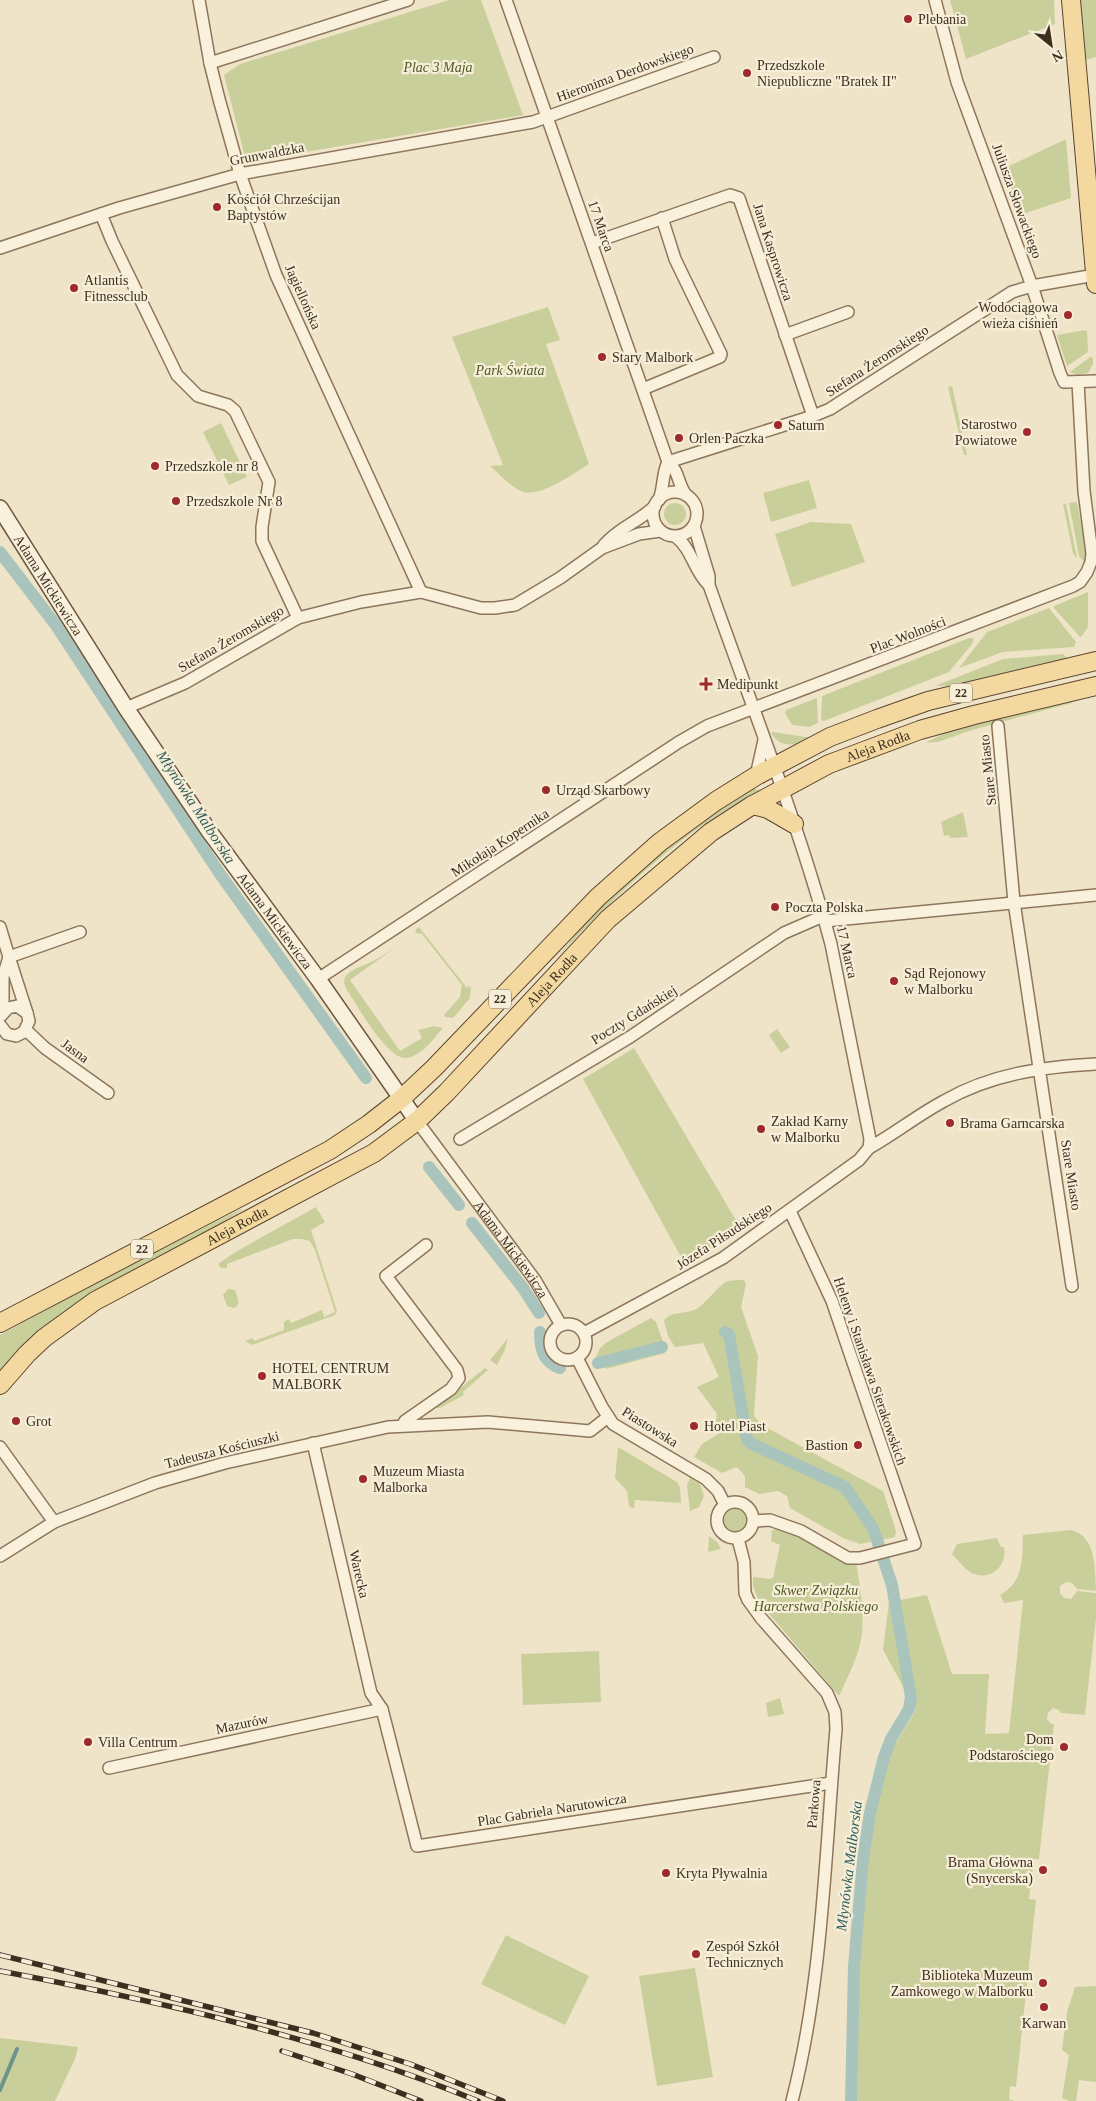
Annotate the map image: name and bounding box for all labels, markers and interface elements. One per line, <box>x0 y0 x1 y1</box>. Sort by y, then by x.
place label: Plebania <box>918 12 967 27</box>
marker: Plebania <box>902 13 914 25</box>
north arrow <box>1026 20 1076 70</box>
street label: Hieronima Derdowskiego <box>554 41 696 105</box>
text: N <box>1049 47 1065 65</box>
place label: Przedszkole Niepubliczne "Bratek II" <box>757 58 897 89</box>
park label: Plac 3 Maja <box>402 60 473 75</box>
marker: Przedszkole Niepubliczne "Bratek II" <box>741 67 753 79</box>
street label: Grunwaldzka <box>229 139 306 169</box>
street label: Juliusza Słowackiego <box>989 142 1045 260</box>
place label: Kościół Chrześcijan Baptystów <box>227 192 340 223</box>
street label: 17 Marca <box>585 198 617 254</box>
marker: Kościół Chrześcijan Baptystów <box>211 201 223 213</box>
street label: Jana Kasprowicza <box>750 201 796 303</box>
street label: Jagiellońska <box>282 262 324 332</box>
place label: Atlantis Fitnessclub <box>84 273 148 304</box>
marker: Atlantis Fitnessclub <box>68 282 80 294</box>
place label: Wodociągowa wieża ciśnień <box>978 300 1059 331</box>
marker: Wodociągowa wieża ciśnień <box>1062 309 1074 321</box>
street label: Stefana Żeromskiego <box>823 322 931 400</box>
place label: Stary Malbork <box>612 350 693 365</box>
marker: Stary Malbork <box>596 351 608 363</box>
park label: Park Świata <box>475 362 544 378</box>
place label: Starostwo Powiatowe <box>955 417 1017 448</box>
place label: Saturn <box>788 418 825 433</box>
marker: Saturn <box>772 419 784 431</box>
marker: Starostwo Powiatowe <box>1021 426 1033 438</box>
place label: Orlen Paczka <box>689 431 765 446</box>
marker: Orlen Paczka <box>673 432 685 444</box>
place label: Przedszkole nr 8 <box>165 459 258 474</box>
marker: Przedszkole nr 8 <box>149 460 161 472</box>
place label: Przedszkole Nr 8 <box>186 494 282 509</box>
marker: Przedszkole Nr 8 <box>170 495 182 507</box>
street label: Adama Mickiewicza <box>11 532 86 639</box>
street label: Stefana Żeromskiego <box>176 603 286 675</box>
street label: Plac Wolności <box>868 614 948 656</box>
marker: Medipunkt <box>699 677 713 691</box>
place label: Medipunkt <box>717 677 779 692</box>
road number: 22 <box>950 684 972 702</box>
street label: Aleja Rodła <box>844 727 913 765</box>
street label: Stare Miasto <box>977 734 999 806</box>
water label: Młynówka Malborska <box>153 747 238 866</box>
place label: Urząd Skarbowy <box>556 783 650 798</box>
marker: Urząd Skarbowy <box>540 784 552 796</box>
street label: Mikołaja Kopernika <box>448 805 552 880</box>
street label: Adama Mickiewicza <box>234 869 316 972</box>
place label: Poczta Polska <box>785 900 864 915</box>
marker: Poczta Polska <box>769 901 781 913</box>
street label: 17 Marca <box>834 924 860 980</box>
street label: Aleja Rodła <box>523 949 580 1009</box>
place label: Sąd Rejonowy w Malborku <box>904 966 986 997</box>
marker: Sąd Rejonowy w Malborku <box>888 975 900 987</box>
street label: Poczty Gdańskiej <box>588 983 680 1047</box>
road number: 22 <box>489 990 511 1009</box>
street label: Jasna <box>58 1036 92 1066</box>
place label: Zakład Karny w Malborku <box>771 1114 848 1145</box>
place label: Brama Garncarska <box>960 1116 1065 1131</box>
marker: Brama Garncarska <box>944 1117 956 1129</box>
marker: Zakład Karny w Malborku <box>755 1123 767 1135</box>
street label: Stare Miasto <box>1058 1139 1084 1211</box>
street label: Adama Mickiewicza <box>471 1198 551 1301</box>
street label: Józefa Piłsudskiego <box>673 1200 775 1272</box>
street label: Aleja Rodła <box>204 1203 271 1248</box>
road number: 22 <box>131 1240 153 1258</box>
street label: Heleny i Stanisława Sierakowskich <box>831 1275 909 1467</box>
place label: HOTEL CENTRUM MALBORK <box>272 1361 390 1392</box>
marker: HOTEL CENTRUM MALBORK <box>256 1370 268 1382</box>
street label: Piastowska <box>619 1404 681 1450</box>
place label: Grot <box>26 1414 52 1429</box>
marker: Grot <box>10 1415 22 1427</box>
place label: Hotel Piast <box>704 1419 766 1434</box>
marker: Hotel Piast <box>688 1420 700 1432</box>
street label: Tadeusza Kościuszki <box>163 1428 281 1472</box>
place label: Bastion <box>805 1438 848 1453</box>
marker: Bastion <box>852 1439 864 1451</box>
place label: Muzeum Miasta Malborka <box>373 1464 465 1495</box>
marker: Muzeum Miasta Malborka <box>357 1473 369 1485</box>
street label: Warecka <box>346 1549 372 1600</box>
park label: Skwer Związku Harcerstwa Polskiego <box>753 1583 878 1614</box>
street label: Mazurów <box>214 1711 271 1737</box>
place label: Dom Podstarościego <box>969 1732 1054 1763</box>
place label: Villa Centrum <box>98 1735 178 1750</box>
marker: Villa Centrum <box>82 1736 94 1748</box>
marker: Dom Podstarościego <box>1058 1741 1070 1753</box>
street label: Parkowa <box>804 1778 824 1829</box>
street label: Plac Gabriela Narutowicza <box>476 1791 628 1829</box>
water label: Młynówka Malborska <box>833 1800 865 1933</box>
place label: Brama Główna (Snycerska) <box>948 1855 1034 1887</box>
marker: Brama Główna (Snycerska) <box>1037 1864 1049 1876</box>
place label: Kryta Pływalnia <box>676 1866 768 1881</box>
marker: Kryta Pływalnia <box>660 1867 672 1879</box>
place label: Zespół Szkół Technicznych <box>706 1939 784 1970</box>
marker: Zespół Szkół Technicznych <box>690 1948 702 1960</box>
place label: Biblioteka Muzeum Zamkowego w Malborku <box>891 1968 1033 1999</box>
marker: Biblioteka Muzeum Zamkowego w Malborku <box>1037 1977 1049 1989</box>
marker: Karwan <box>1038 2001 1050 2013</box>
place label: Karwan <box>1022 2016 1066 2031</box>

